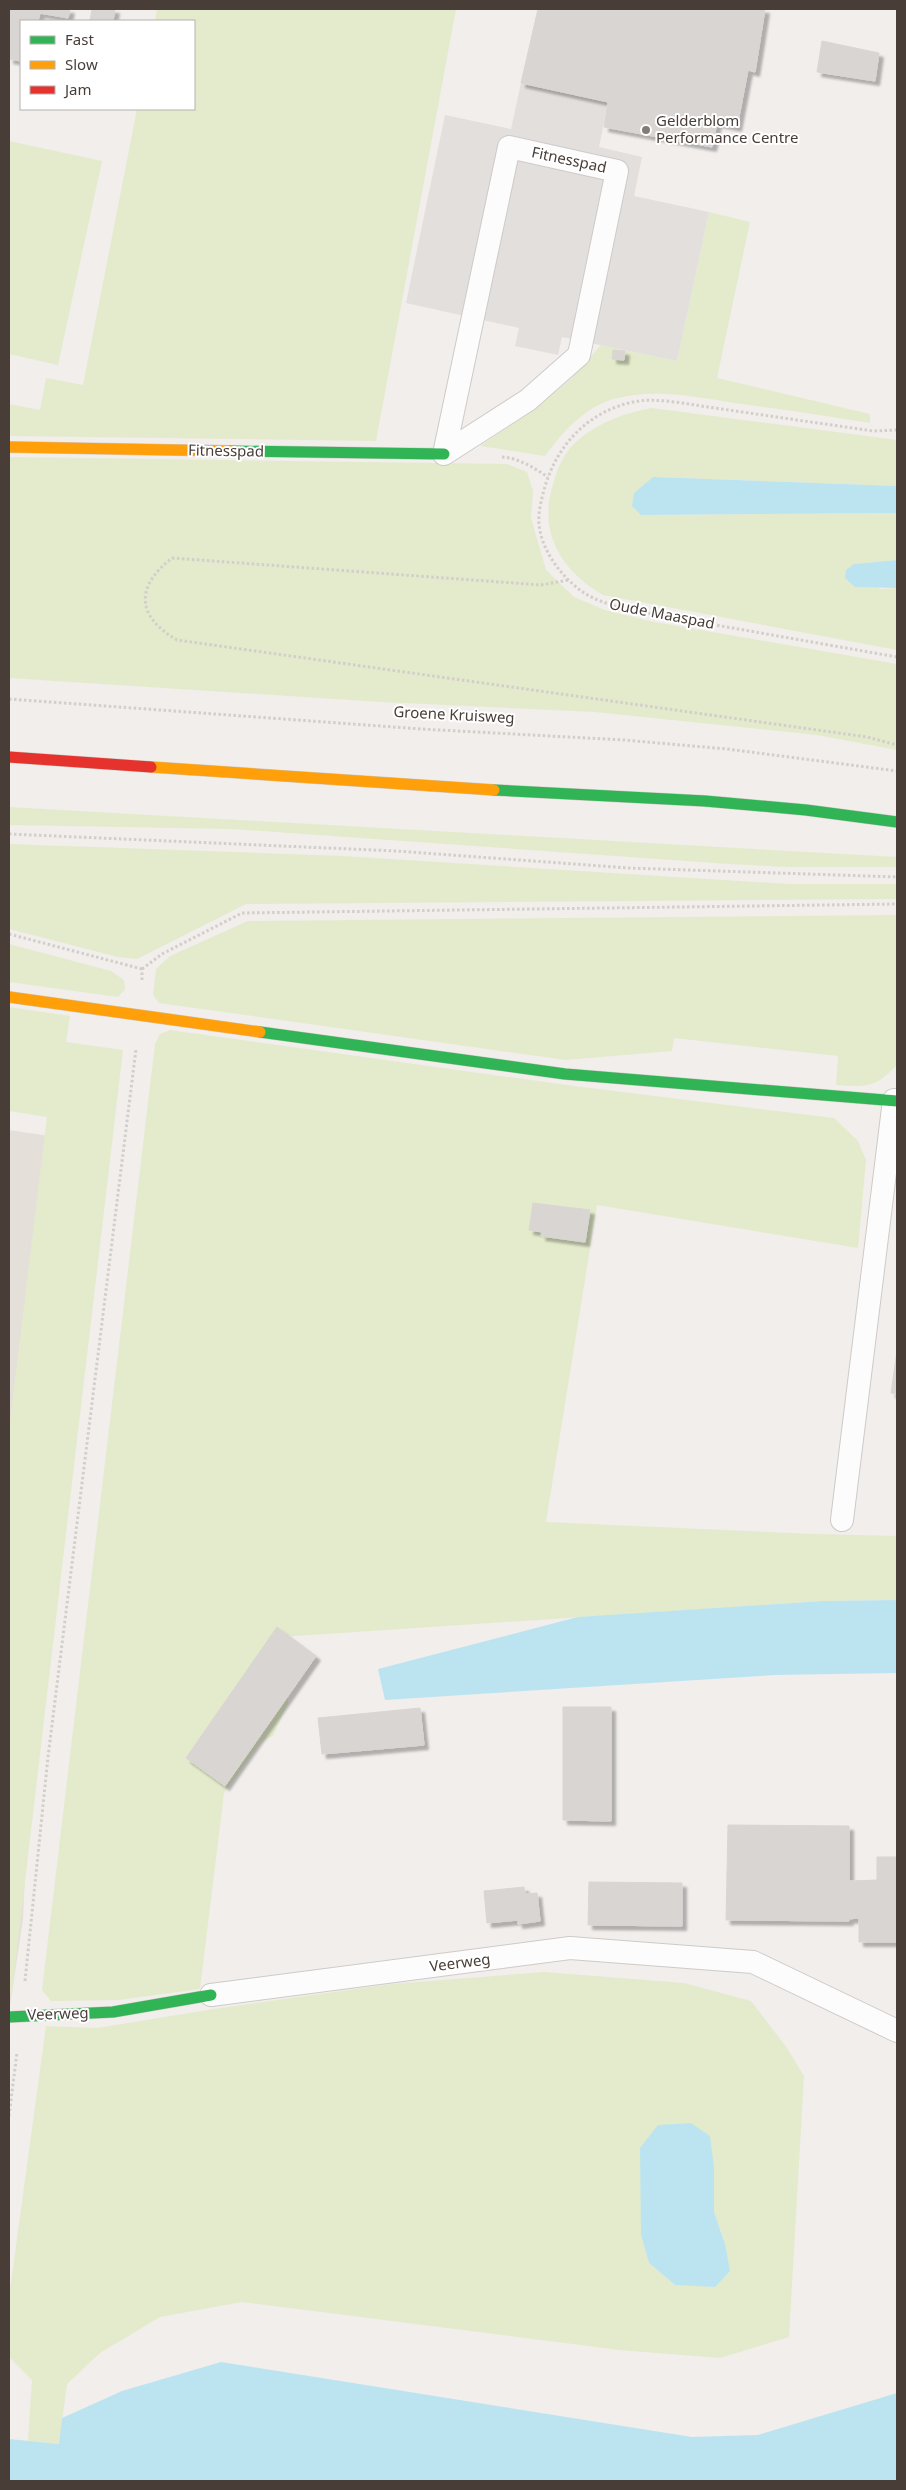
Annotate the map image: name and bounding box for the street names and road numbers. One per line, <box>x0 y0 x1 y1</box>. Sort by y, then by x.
street label: Fitnesspad <box>530 141 608 177</box>
street label: Fitnesspad <box>188 439 264 461</box>
street label: Oude Maaspad <box>608 593 717 633</box>
street label: Groene Kruisweg <box>393 701 515 727</box>
street label: Veerweg <box>428 1948 492 1976</box>
street label: Veerweg <box>27 2002 89 2024</box>

